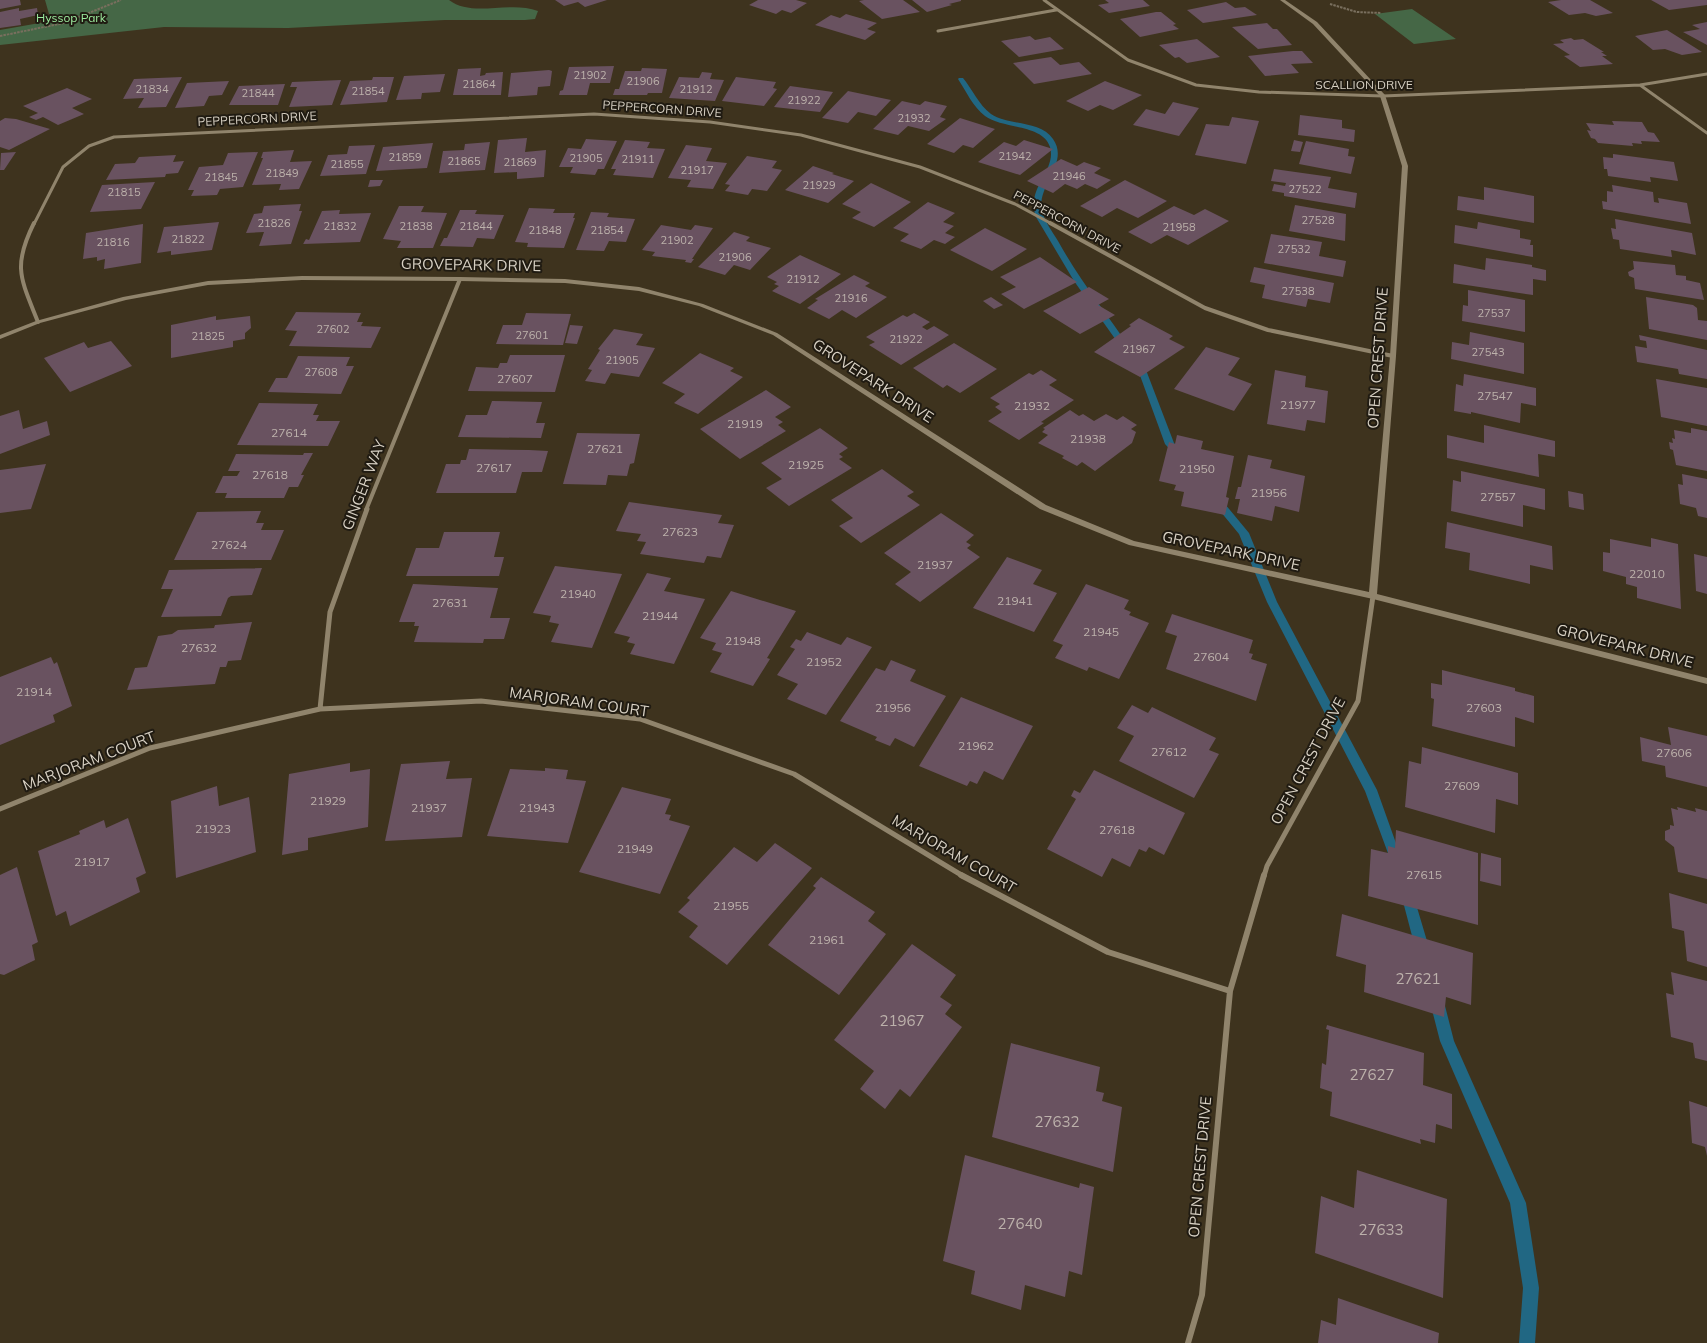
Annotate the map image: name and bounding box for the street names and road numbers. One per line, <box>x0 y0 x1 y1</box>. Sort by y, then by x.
street label: SCALLION DRIVE <box>1315 77 1413 92</box>
street label: PEPPERCORN DRIVE <box>602 97 722 120</box>
street label: PEPPERCORN DRIVE <box>197 108 317 129</box>
street label: PEPPERCORN DRIVE <box>1011 187 1123 256</box>
street label: GROVEPARK DRIVE <box>401 254 541 275</box>
street label: OPEN CREST DRIVE <box>1363 287 1392 429</box>
street label: GROVEPARK DRIVE <box>809 334 937 427</box>
street label: GINGER WAY <box>338 436 390 533</box>
street label: GROVEPARK DRIVE <box>1161 527 1302 574</box>
street label: GROVEPARK DRIVE <box>1555 619 1696 672</box>
street label: MARJORAM COURT <box>508 682 650 721</box>
street label: OPEN CREST DRIVE <box>1266 694 1349 828</box>
street label: MARJORAM COURT <box>20 726 158 795</box>
street label: MARJORAM COURT <box>889 810 1020 897</box>
street label: OPEN CREST DRIVE <box>1184 1095 1215 1238</box>

